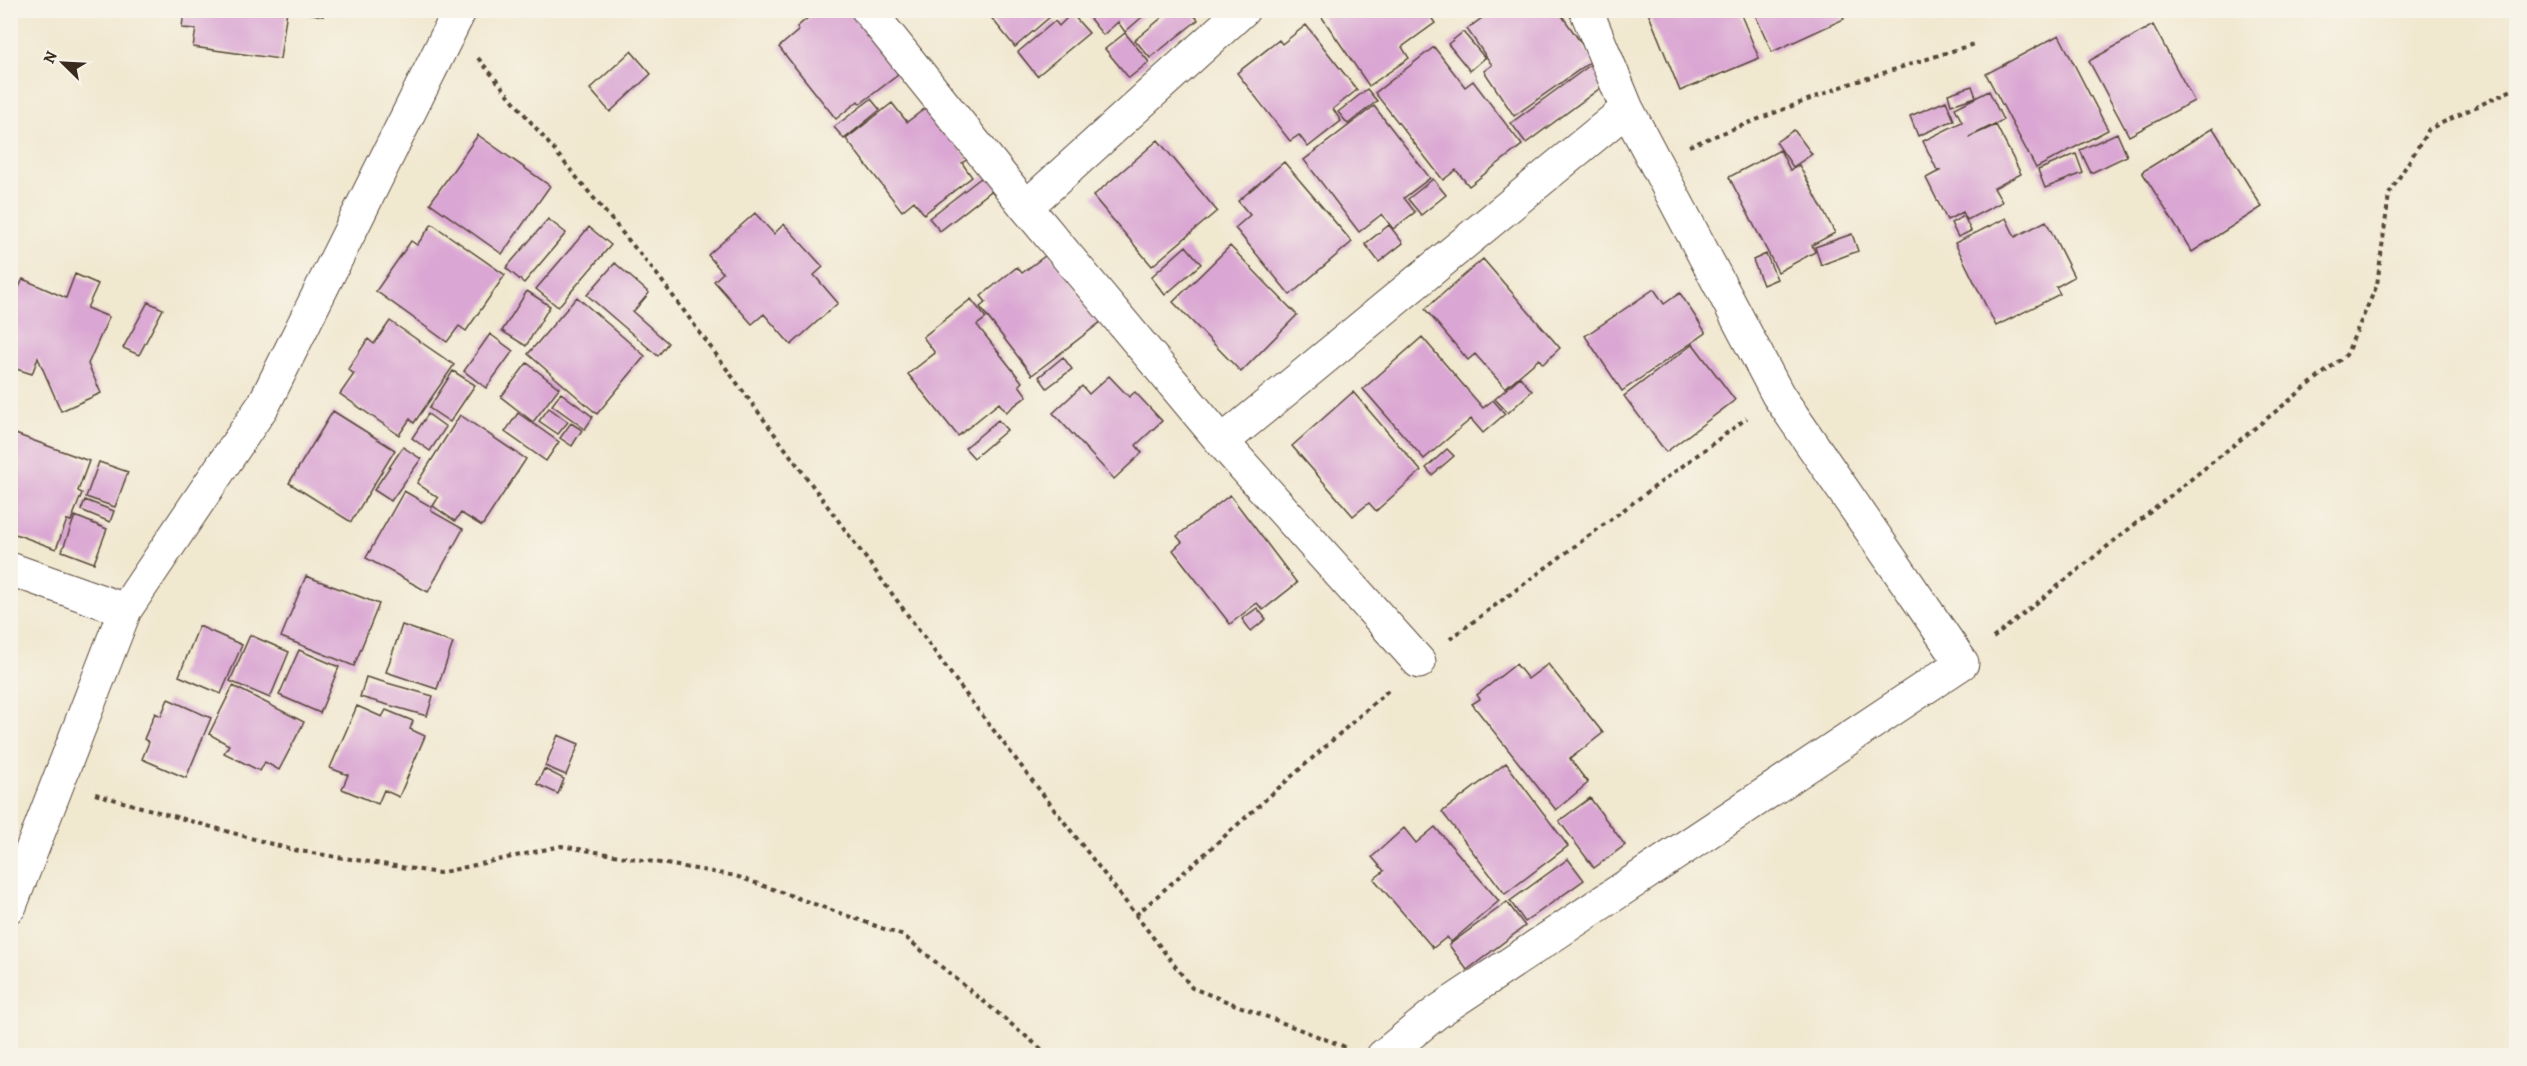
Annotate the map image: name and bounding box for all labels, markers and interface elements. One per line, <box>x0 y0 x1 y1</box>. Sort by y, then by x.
north arrow <box>33 33 93 93</box>
text: N <box>38 47 63 67</box>

